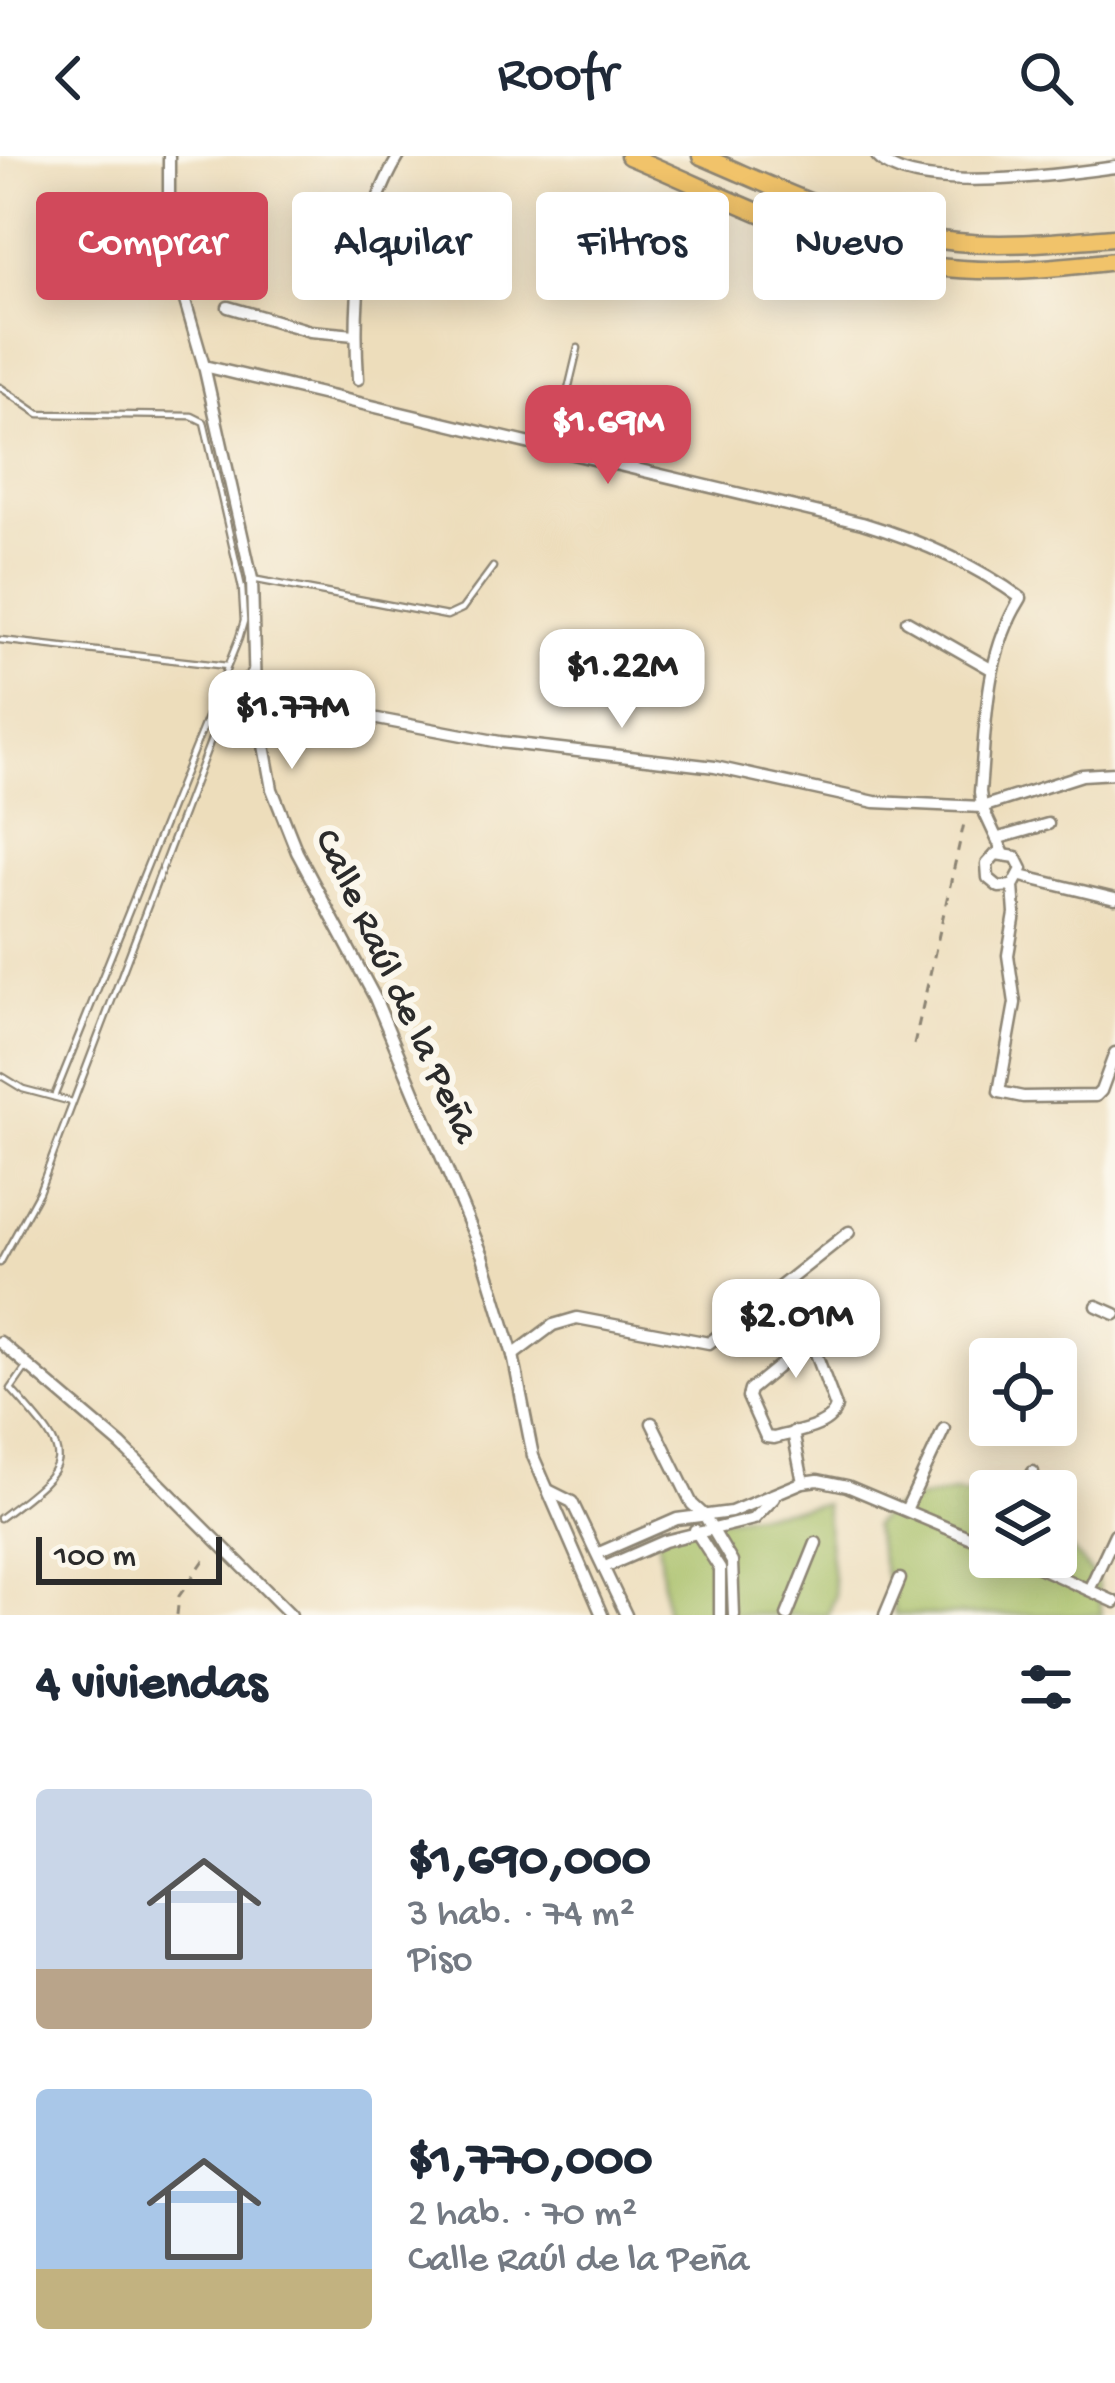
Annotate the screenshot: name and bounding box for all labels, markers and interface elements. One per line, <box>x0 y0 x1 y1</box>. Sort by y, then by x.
icon: back <box>36 45 102 111</box>
icon: search <box>1013 45 1079 111</box>
text: Roofr <box>498 46 618 110</box>
chip: Comprar <box>36 192 268 300</box>
chip: Alquilar <box>292 192 512 300</box>
chip: Filtros <box>536 192 729 300</box>
chip: Nuevo <box>753 192 946 300</box>
pin: $1.69M <box>510 385 706 487</box>
text: $1.69M <box>552 401 664 447</box>
pin: $1.22M <box>524 629 720 731</box>
text: $1.22M <box>567 645 677 691</box>
pin: $1.77M <box>194 670 390 772</box>
text: $1.77M <box>235 686 349 732</box>
street label: Calle Raúl de la Peña <box>301 823 487 1152</box>
pin: $2.01M <box>698 1279 894 1381</box>
text: $2.01M <box>739 1295 853 1341</box>
map controls <box>969 1338 1077 1578</box>
button: locate <box>969 1338 1077 1446</box>
button: layers <box>969 1470 1077 1578</box>
scale bar <box>36 1531 222 1584</box>
text: 100 m <box>54 1539 136 1577</box>
icon: filters <box>1013 1654 1079 1720</box>
text: 4 viviendas <box>36 1657 267 1717</box>
text: $1,690,000 <box>408 1833 651 1893</box>
icon: home <box>132 1837 276 1981</box>
text: 3 hab. · 74 m² <box>408 1893 635 1939</box>
text: Piso <box>408 1939 473 1985</box>
text: $1,770,000 <box>408 2133 652 2193</box>
icon: home <box>132 2137 276 2281</box>
text: 2 hab. · 70 m² <box>408 2193 637 2239</box>
text: Calle Raúl de la Peña <box>408 2239 749 2285</box>

